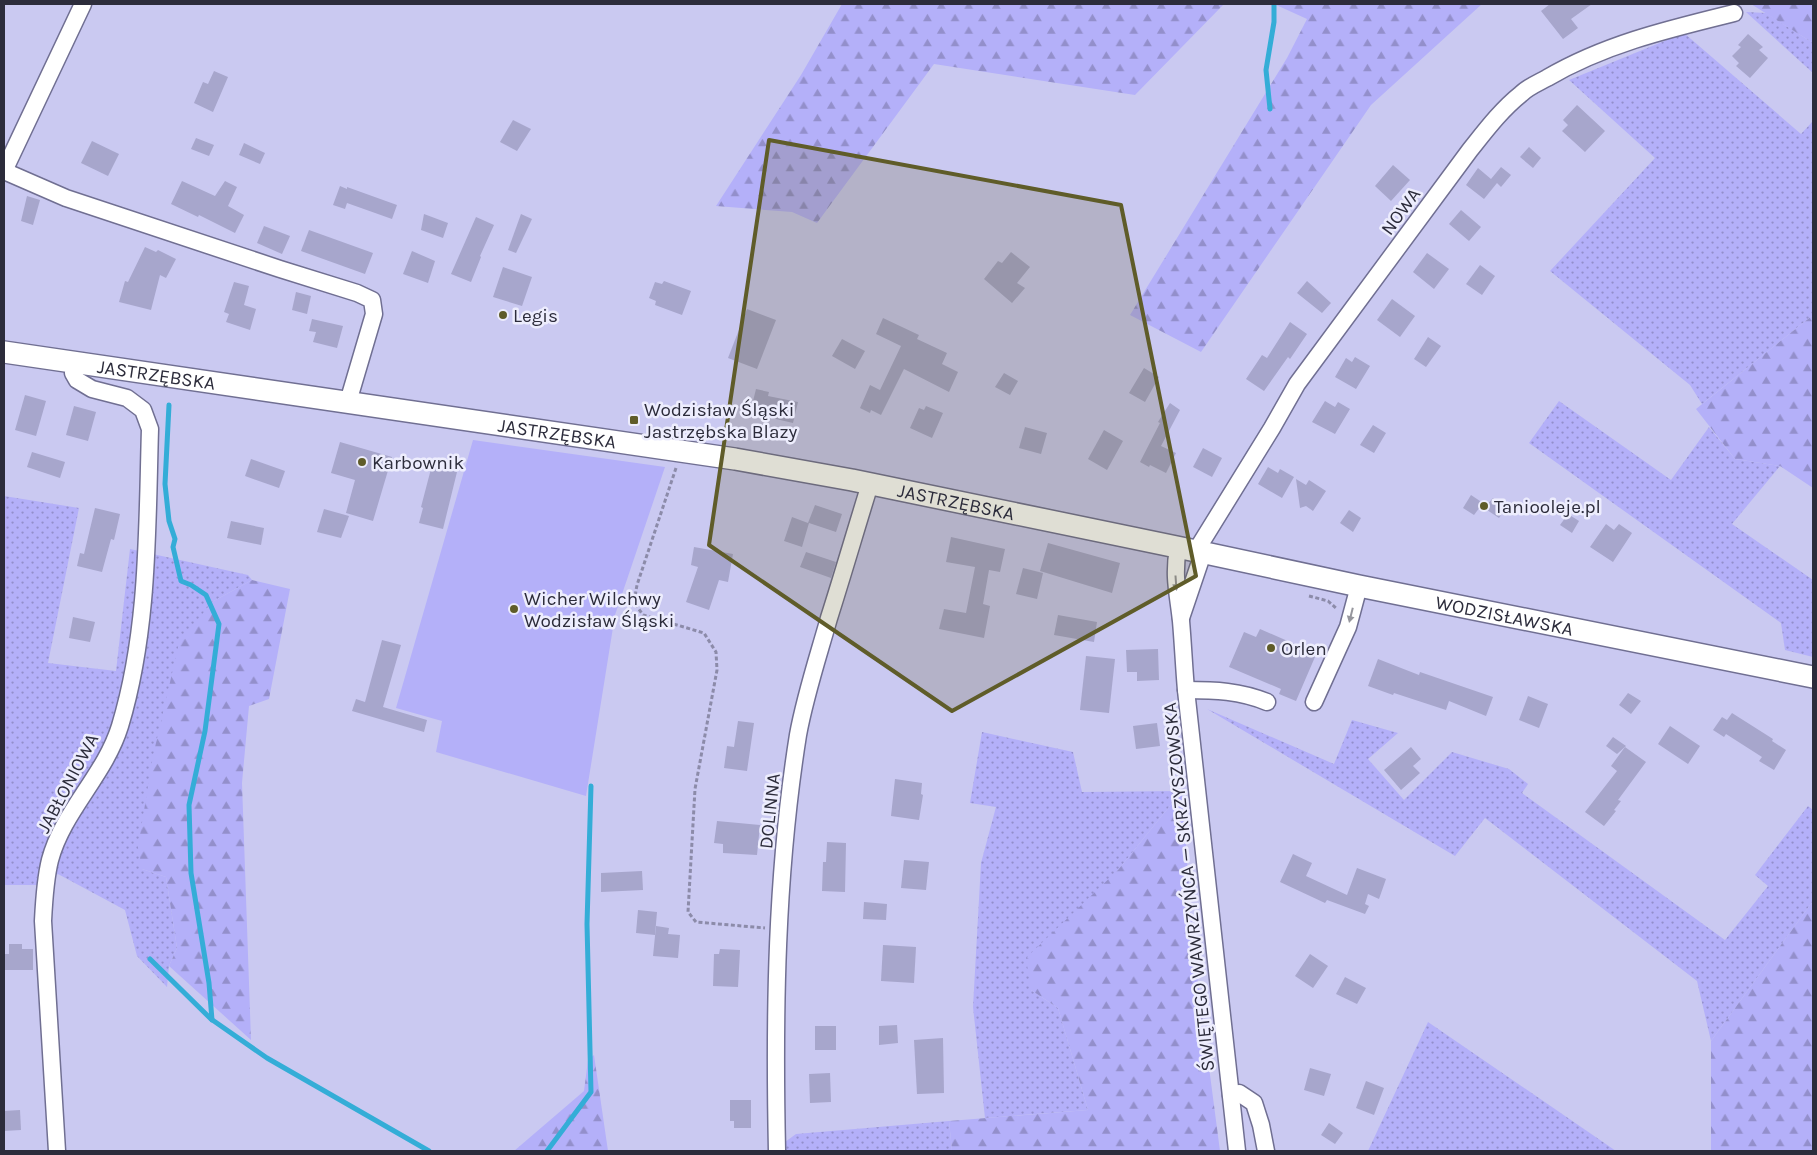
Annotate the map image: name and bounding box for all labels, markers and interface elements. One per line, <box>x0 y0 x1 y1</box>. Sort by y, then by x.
street label: NOWA <box>1376 184 1425 239</box>
place label: Legis <box>513 305 558 327</box>
marker: Legis <box>497 309 509 321</box>
street label: JASTRZĘBSKA <box>96 356 217 395</box>
place label: Wodzisław Śląski Jastrzębska Blazy <box>644 398 797 443</box>
street label: JASTRZĘBSKA <box>497 414 617 453</box>
marker: Wodzisław Śląski Jastrzębska Blazy <box>628 414 640 426</box>
place label: Karbownik <box>372 452 464 474</box>
marker: Karbownik <box>356 456 368 468</box>
street label: JASTRZĘBSKA <box>895 480 1016 525</box>
place label: Taniooleje.pl <box>1494 496 1601 518</box>
marker: Taniooleje.pl <box>1478 500 1490 512</box>
one-way arrow <box>1172 575 1180 591</box>
place label: Wicher Wilchwy Wodzisław Śląski <box>524 588 674 632</box>
street label: WODZISŁAWSKA <box>1433 592 1575 641</box>
marker: Wicher Wilchwy Wodzisław Śląski <box>508 603 520 615</box>
one-way arrow <box>1347 608 1355 623</box>
place label: Orlen <box>1281 638 1327 660</box>
marker: Orlen <box>1265 642 1277 654</box>
street label: ŚWIĘTEGO WAWRZYŃCA — SKRZYSZOWSKA <box>1158 701 1219 1073</box>
street label: JABŁONIOWA <box>32 730 103 837</box>
street label: DOLINNA <box>755 772 785 850</box>

